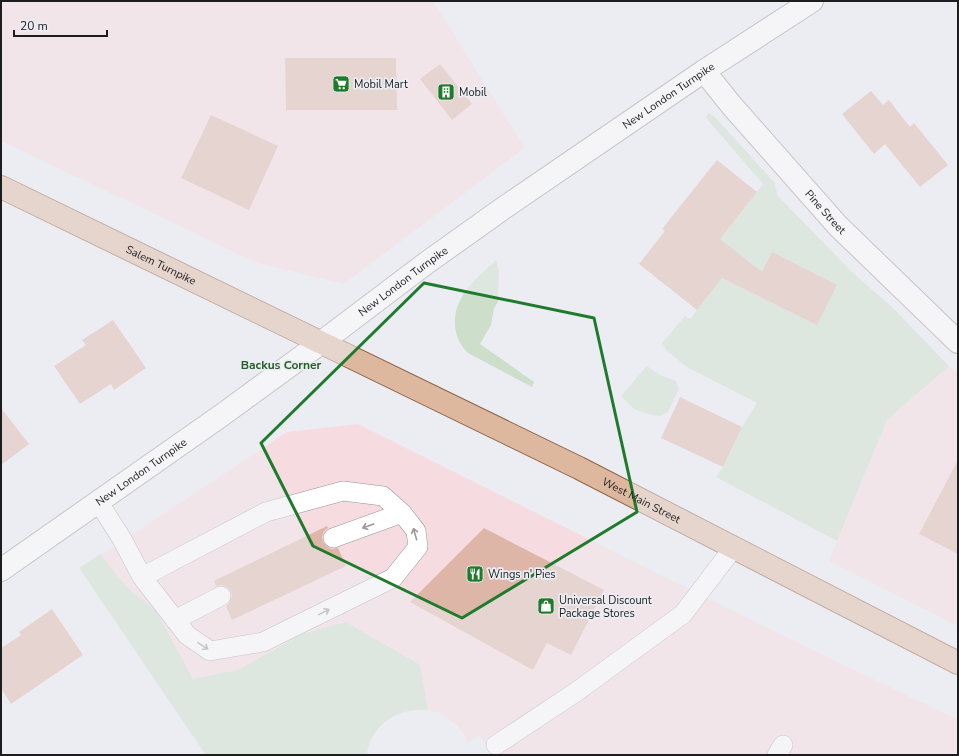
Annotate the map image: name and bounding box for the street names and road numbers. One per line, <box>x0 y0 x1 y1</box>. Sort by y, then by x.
street label: New London Turnpike <box>619 59 717 132</box>
street label: Pine Street <box>802 186 849 237</box>
street label: Salem Turnpike <box>123 241 199 288</box>
street label: New London Turnpike <box>355 243 451 320</box>
street label: New London Turnpike <box>92 434 190 509</box>
street label: West Main Street <box>600 474 683 527</box>

